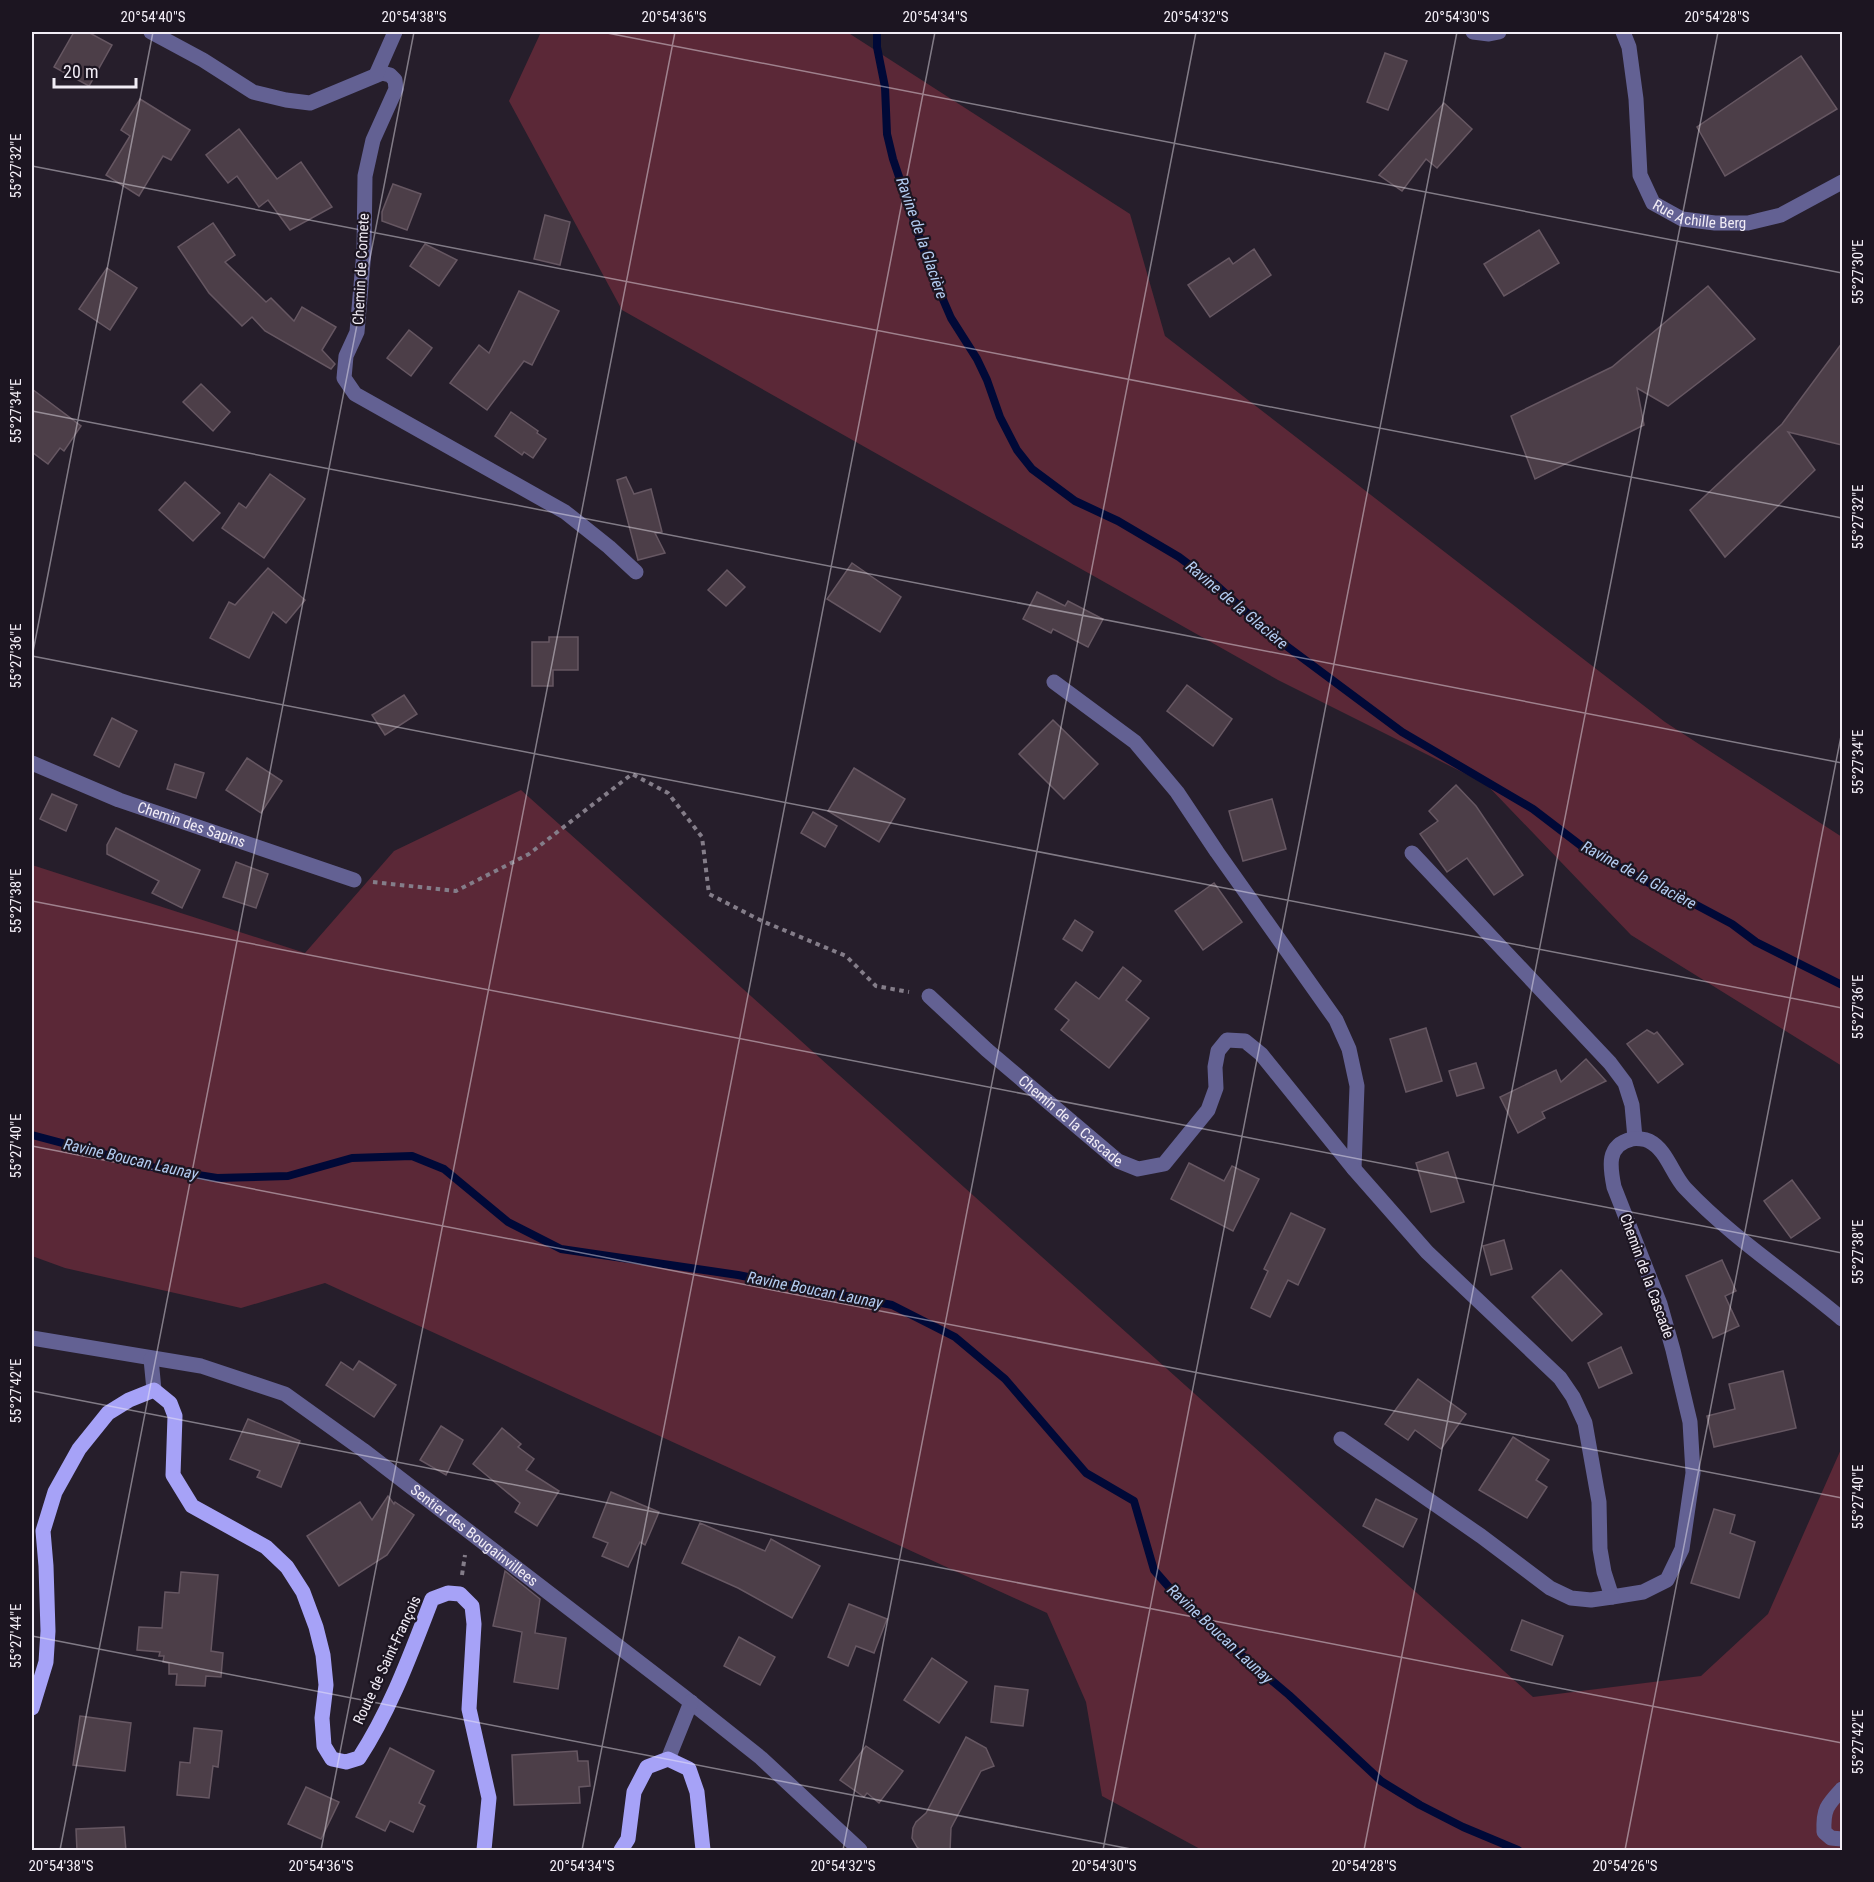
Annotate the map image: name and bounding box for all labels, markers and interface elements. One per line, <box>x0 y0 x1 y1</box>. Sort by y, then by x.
text: 20°54'40"S <box>120 8 186 26</box>
text: 20°54'38"S <box>381 8 447 26</box>
text: 20°54'36"S <box>641 8 707 26</box>
text: 20°54'34"S <box>902 8 968 26</box>
text: 20°54'32"S <box>1163 8 1229 26</box>
text: 20°54'30"S <box>1424 8 1490 26</box>
text: 20°54'28"S <box>1684 8 1750 26</box>
scale bar <box>54 51 136 89</box>
text: 20 m <box>63 61 98 82</box>
text: 55°27'32"E <box>7 134 25 198</box>
water label: Ravine de la Glacière <box>892 175 952 301</box>
street label: Rue Achille Berg <box>1650 196 1746 232</box>
street label: Chemin de Comete <box>349 213 373 325</box>
text: 55°27'30"E <box>1849 240 1867 304</box>
text: 55°27'34"E <box>7 379 25 443</box>
text: 55°27'32"E <box>1849 485 1867 549</box>
water label: Ravine de la Glacière <box>1182 557 1292 653</box>
text: 55°27'36"E <box>7 624 25 688</box>
text: 55°27'34"E <box>1849 730 1867 794</box>
street label: Chemin des Sapins <box>135 798 248 851</box>
water label: Ravine de la Glacière <box>1578 837 1700 913</box>
text: 55°27'38"E <box>7 869 25 933</box>
text: 55°27'36"E <box>1849 975 1867 1039</box>
street label: Chemin de la Cascade <box>1015 1072 1125 1171</box>
text: 55°27'40"E <box>7 1114 25 1178</box>
water label: Ravine Boucan Launay <box>62 1134 201 1184</box>
street label: Chemin de la Cascade <box>1616 1211 1678 1341</box>
text: 55°27'38"E <box>1849 1220 1867 1284</box>
water label: Ravine Boucan Launay <box>746 1268 885 1313</box>
text: 55°27'42"E <box>7 1359 25 1423</box>
text: 55°27'40"E <box>1849 1465 1867 1529</box>
street label: Sentier des Bougainvillees <box>407 1481 541 1590</box>
water label: Ravine Boucan Launay <box>1163 1580 1277 1688</box>
street label: Route de Saint-François <box>349 1593 425 1727</box>
text: 55°27'44"E <box>7 1604 25 1668</box>
text: 55°27'42"E <box>1849 1710 1867 1774</box>
text: 20°54'38"S <box>28 1857 94 1875</box>
text: 20°54'36"S <box>288 1857 354 1875</box>
text: 20°54'34"S <box>549 1857 615 1875</box>
text: 20°54'32"S <box>810 1857 876 1875</box>
text: 20°54'30"S <box>1071 1857 1137 1875</box>
text: 20°54'28"S <box>1331 1857 1397 1875</box>
text: 20°54'26"S <box>1592 1857 1658 1875</box>

